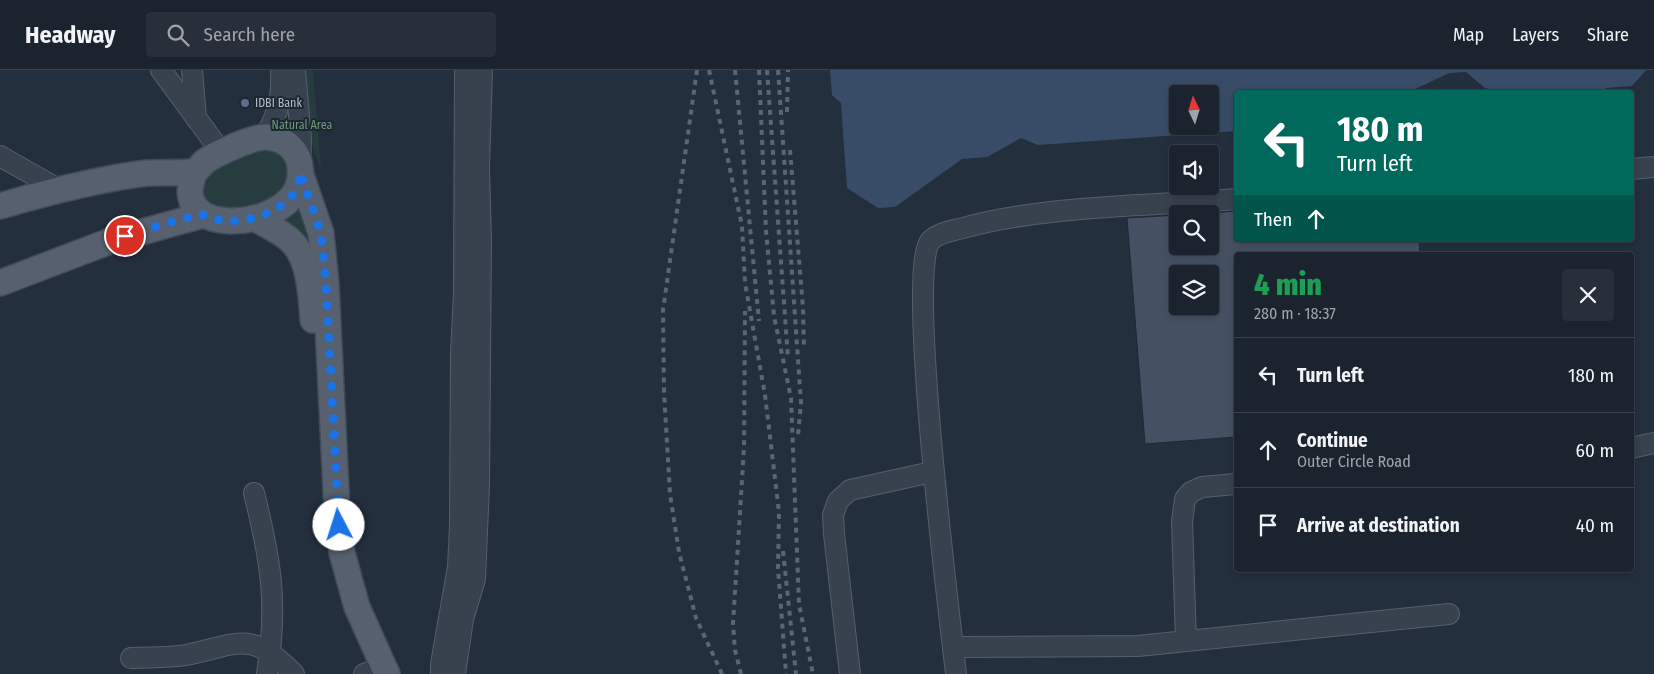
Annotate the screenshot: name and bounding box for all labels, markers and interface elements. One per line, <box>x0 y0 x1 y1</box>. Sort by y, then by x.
search box <box>146 12 496 57</box>
text: Headway <box>25 21 116 49</box>
icon: search <box>164 21 192 49</box>
text: Search here <box>204 23 295 46</box>
text: Map <box>1453 24 1484 46</box>
text: Layers <box>1512 24 1559 46</box>
text: Share <box>1587 24 1629 46</box>
north arrow <box>1169 85 1219 135</box>
map controls <box>1169 85 1219 315</box>
place label: IDBI Bank <box>255 96 302 110</box>
marker: IDBI Bank <box>239 97 251 109</box>
text: 180 m <box>1337 108 1423 150</box>
icon: left <box>1254 110 1319 175</box>
park label: Natural Area <box>272 118 333 132</box>
button: sound <box>1169 145 1219 195</box>
text: Turn left <box>1337 150 1413 177</box>
button: search <box>1169 205 1219 255</box>
icon: ahead <box>1302 205 1330 233</box>
text: Then <box>1254 208 1292 231</box>
pin <box>104 215 146 257</box>
icon: arrive <box>111 222 139 250</box>
button: layers <box>1169 265 1219 315</box>
text: 4 min <box>1254 267 1322 303</box>
button: close <box>1562 269 1614 321</box>
text: 280 m · 18:37 <box>1254 304 1336 323</box>
icon: left <box>1254 361 1282 389</box>
text: Turn left <box>1297 364 1364 387</box>
text: 180 m <box>1568 364 1614 387</box>
text: Continue <box>1297 429 1368 452</box>
icon: ahead <box>1254 436 1282 464</box>
text: 60 m <box>1576 439 1614 462</box>
text: Outer Circle Road <box>1297 452 1411 471</box>
position arrow <box>312 498 364 550</box>
icon: arrive <box>1254 511 1282 539</box>
text: Arrive at destination <box>1297 514 1460 537</box>
text: 40 m <box>1576 514 1614 537</box>

